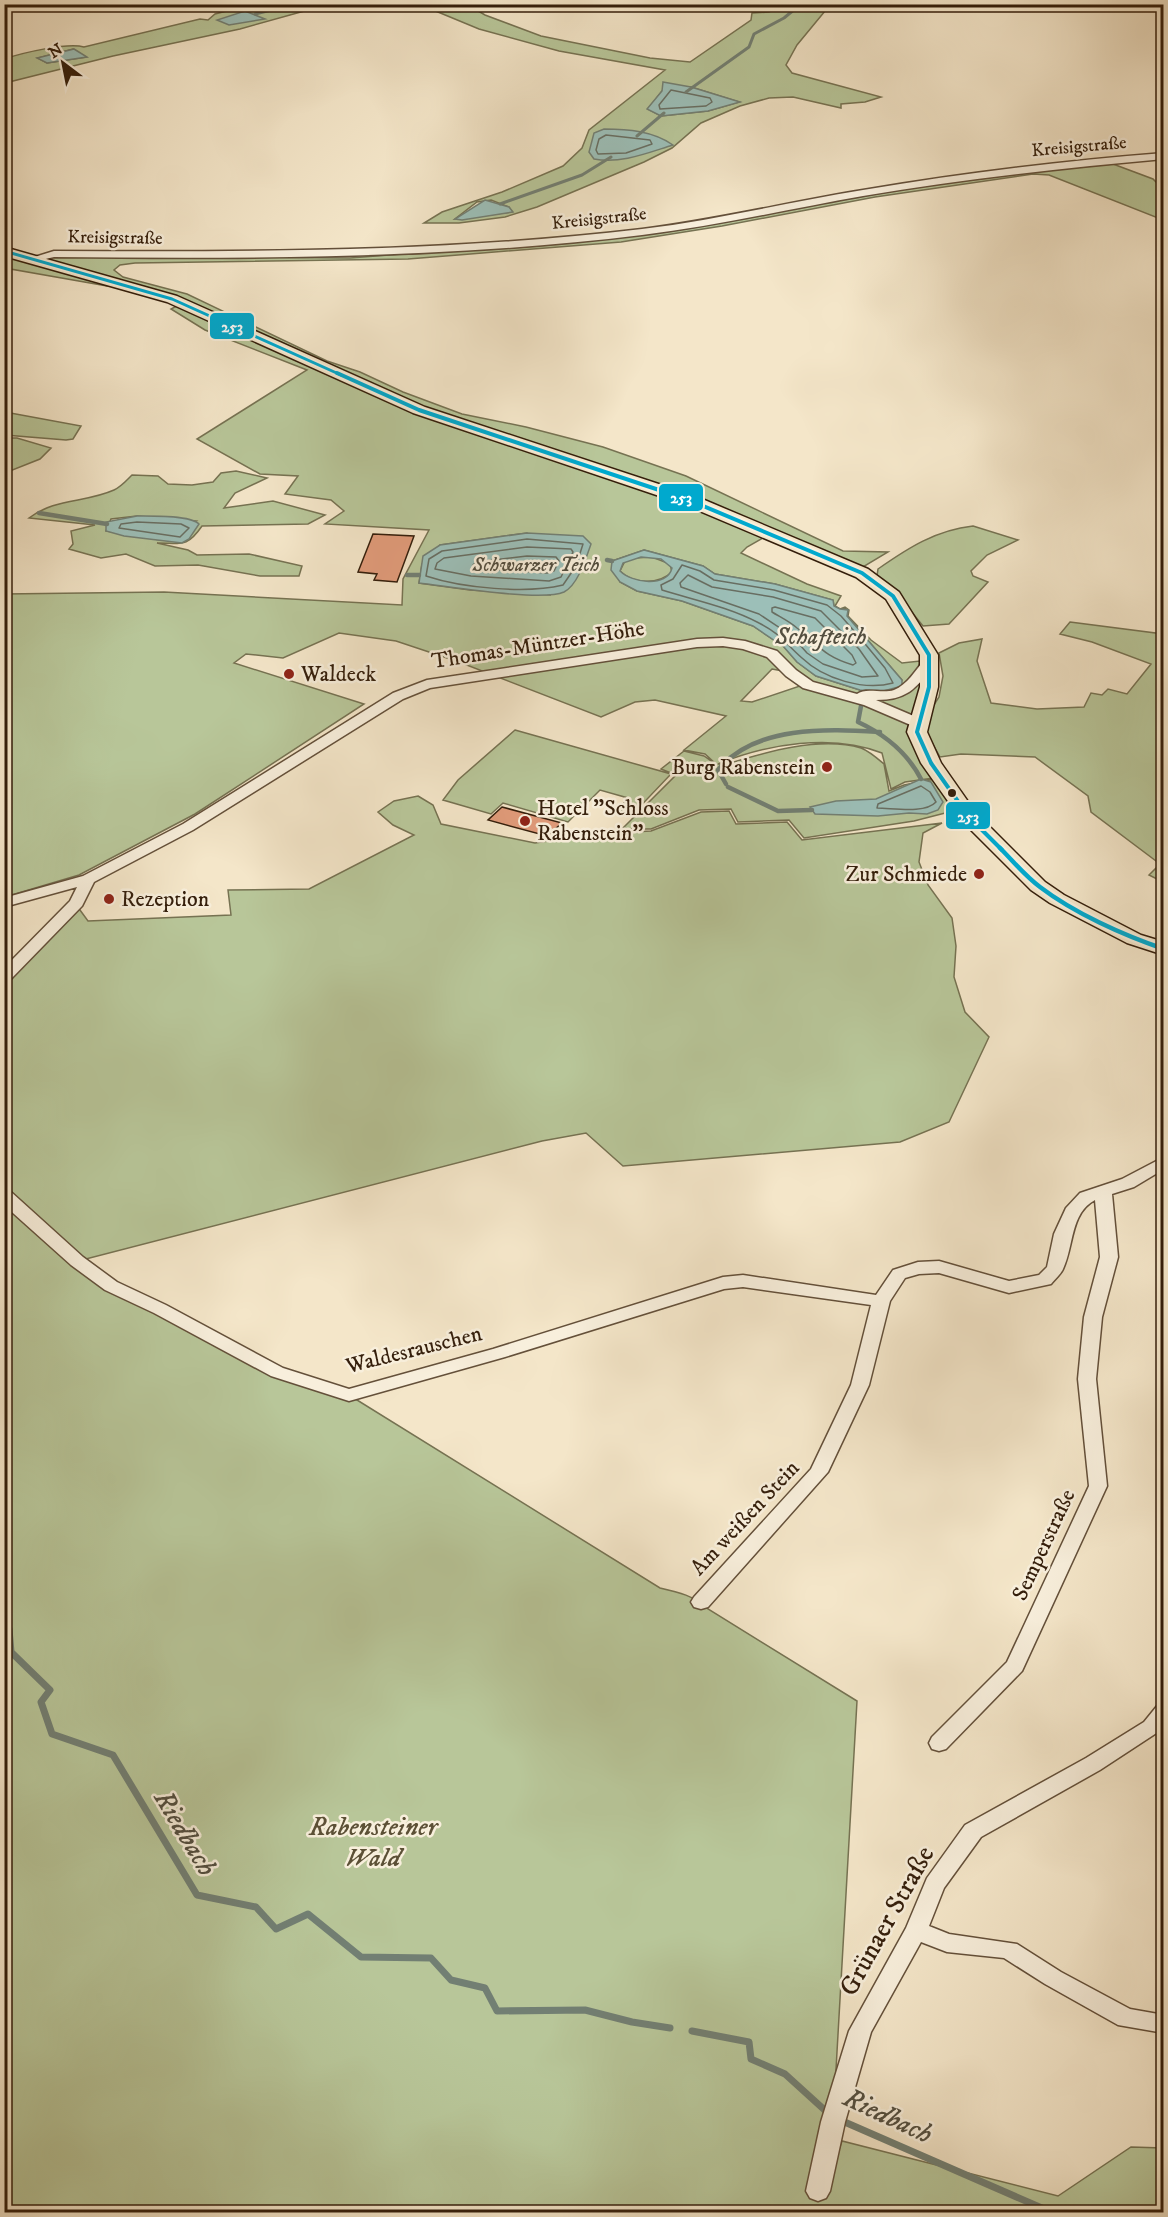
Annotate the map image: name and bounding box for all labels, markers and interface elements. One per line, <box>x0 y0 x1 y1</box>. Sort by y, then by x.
north arrow <box>33 33 93 93</box>
text: N <box>45 39 66 63</box>
street label: Kreisigstraße <box>1031 132 1127 162</box>
street label: Kreisigstraße <box>550 203 648 235</box>
street label: Kreisigstraße <box>67 226 163 250</box>
line badge: 253 <box>209 312 255 340</box>
text: 253 <box>221 317 243 337</box>
line badge: 253 <box>658 483 704 512</box>
text: 253 <box>670 488 692 508</box>
water label: Schwarzer Teich <box>471 553 600 578</box>
street label: Thomas-Müntzer-Höhe <box>430 615 646 675</box>
water label: Schafteich <box>774 622 867 652</box>
place label: Waldeck <box>300 661 376 688</box>
marker: Waldeck <box>282 667 296 681</box>
place label: Burg Rabenstein <box>671 754 815 781</box>
marker: Burg Rabenstein <box>820 760 834 774</box>
unlabelled marker <box>946 787 958 799</box>
place label: Hotel "Schloss Rabenstein" <box>537 795 669 847</box>
line badge: 253 <box>945 801 991 830</box>
text: 253 <box>957 807 979 827</box>
marker: Hotel "Schloss Rabenstein" <box>518 814 532 828</box>
place label: Zur Schmiede <box>845 861 967 888</box>
marker: Zur Schmiede <box>972 867 986 881</box>
place label: Rezeption <box>121 886 210 913</box>
marker: Rezeption <box>102 892 116 906</box>
street label: Waldesrauschen <box>342 1320 485 1380</box>
street label: Am weißen Stein <box>685 1454 806 1581</box>
street label: Semperstraße <box>1006 1485 1082 1605</box>
water label: Riedbach <box>145 1783 224 1883</box>
park label: Rabensteiner Wald <box>308 1810 440 1875</box>
street label: Grünaer Straße <box>832 1840 942 2002</box>
water label: Riedbach <box>837 2080 938 2152</box>

